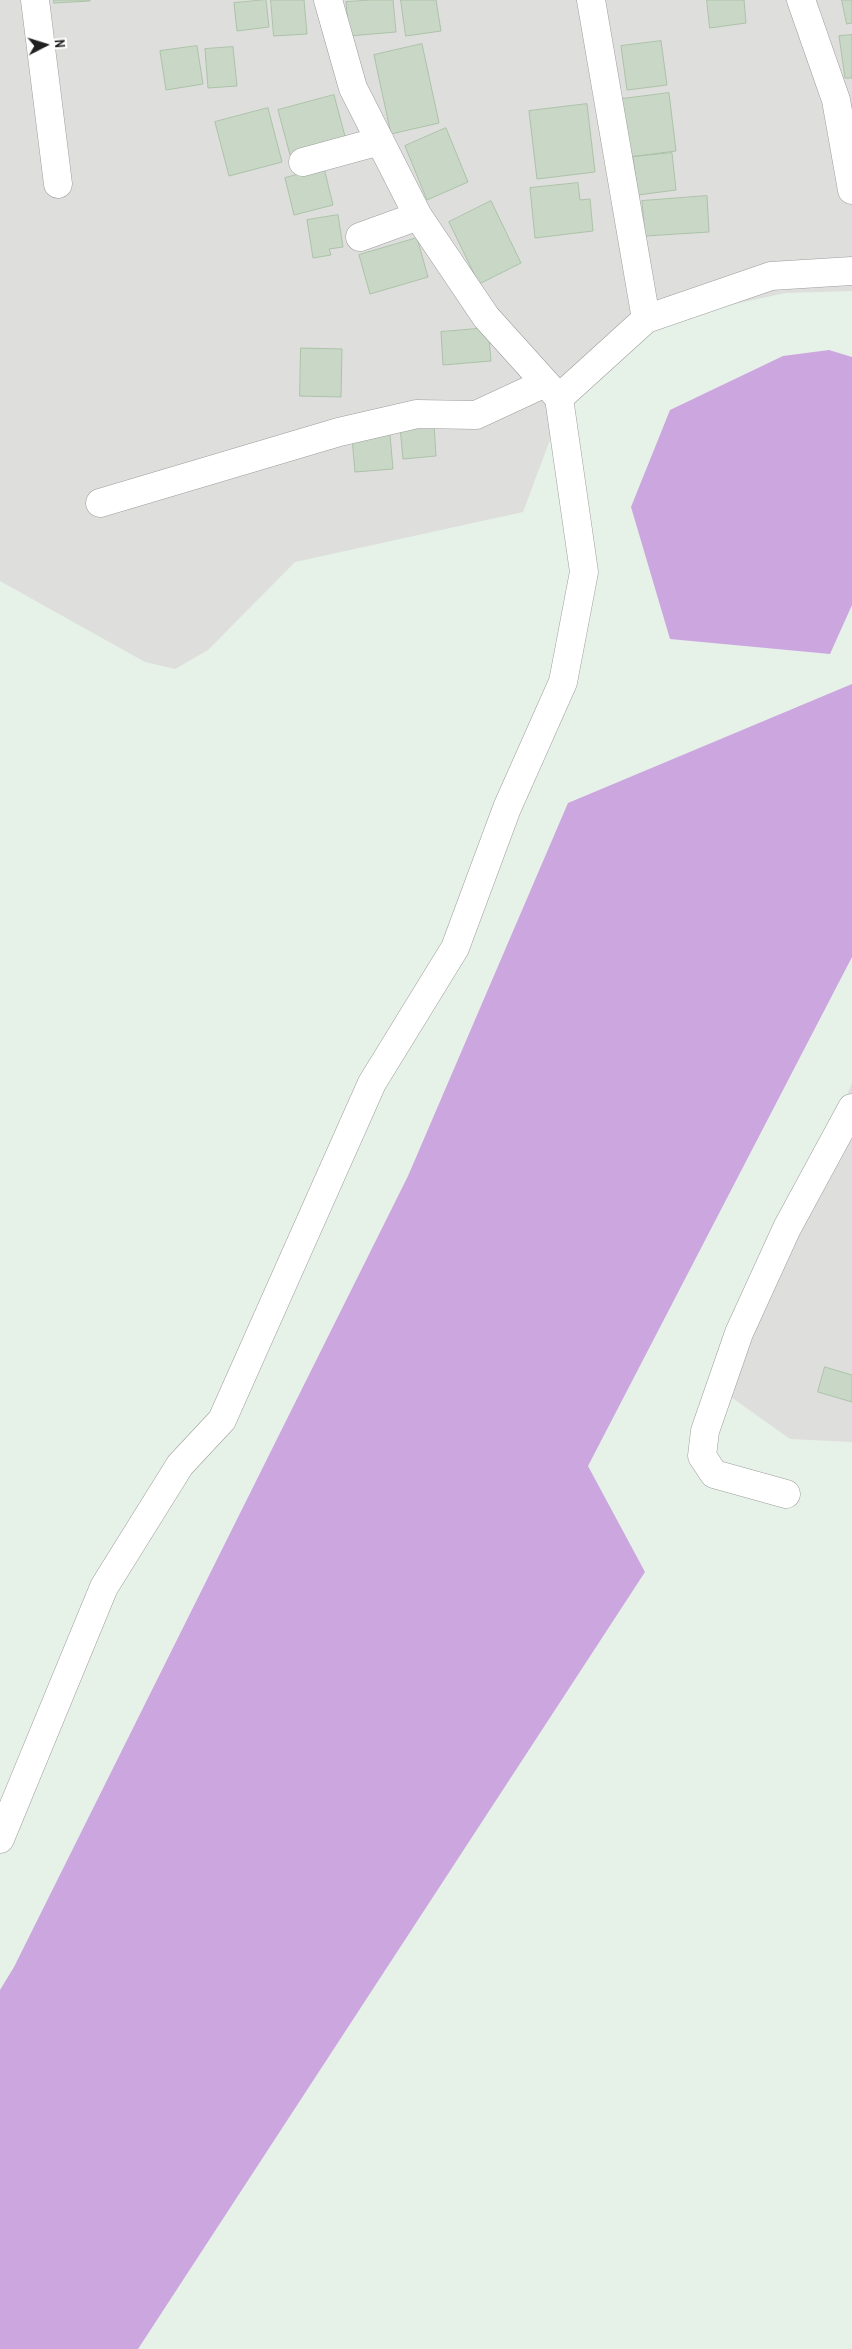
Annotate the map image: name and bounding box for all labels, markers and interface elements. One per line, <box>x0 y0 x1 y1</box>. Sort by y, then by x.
north arrow <box>20 20 70 70</box>
text: N <box>51 39 69 49</box>

